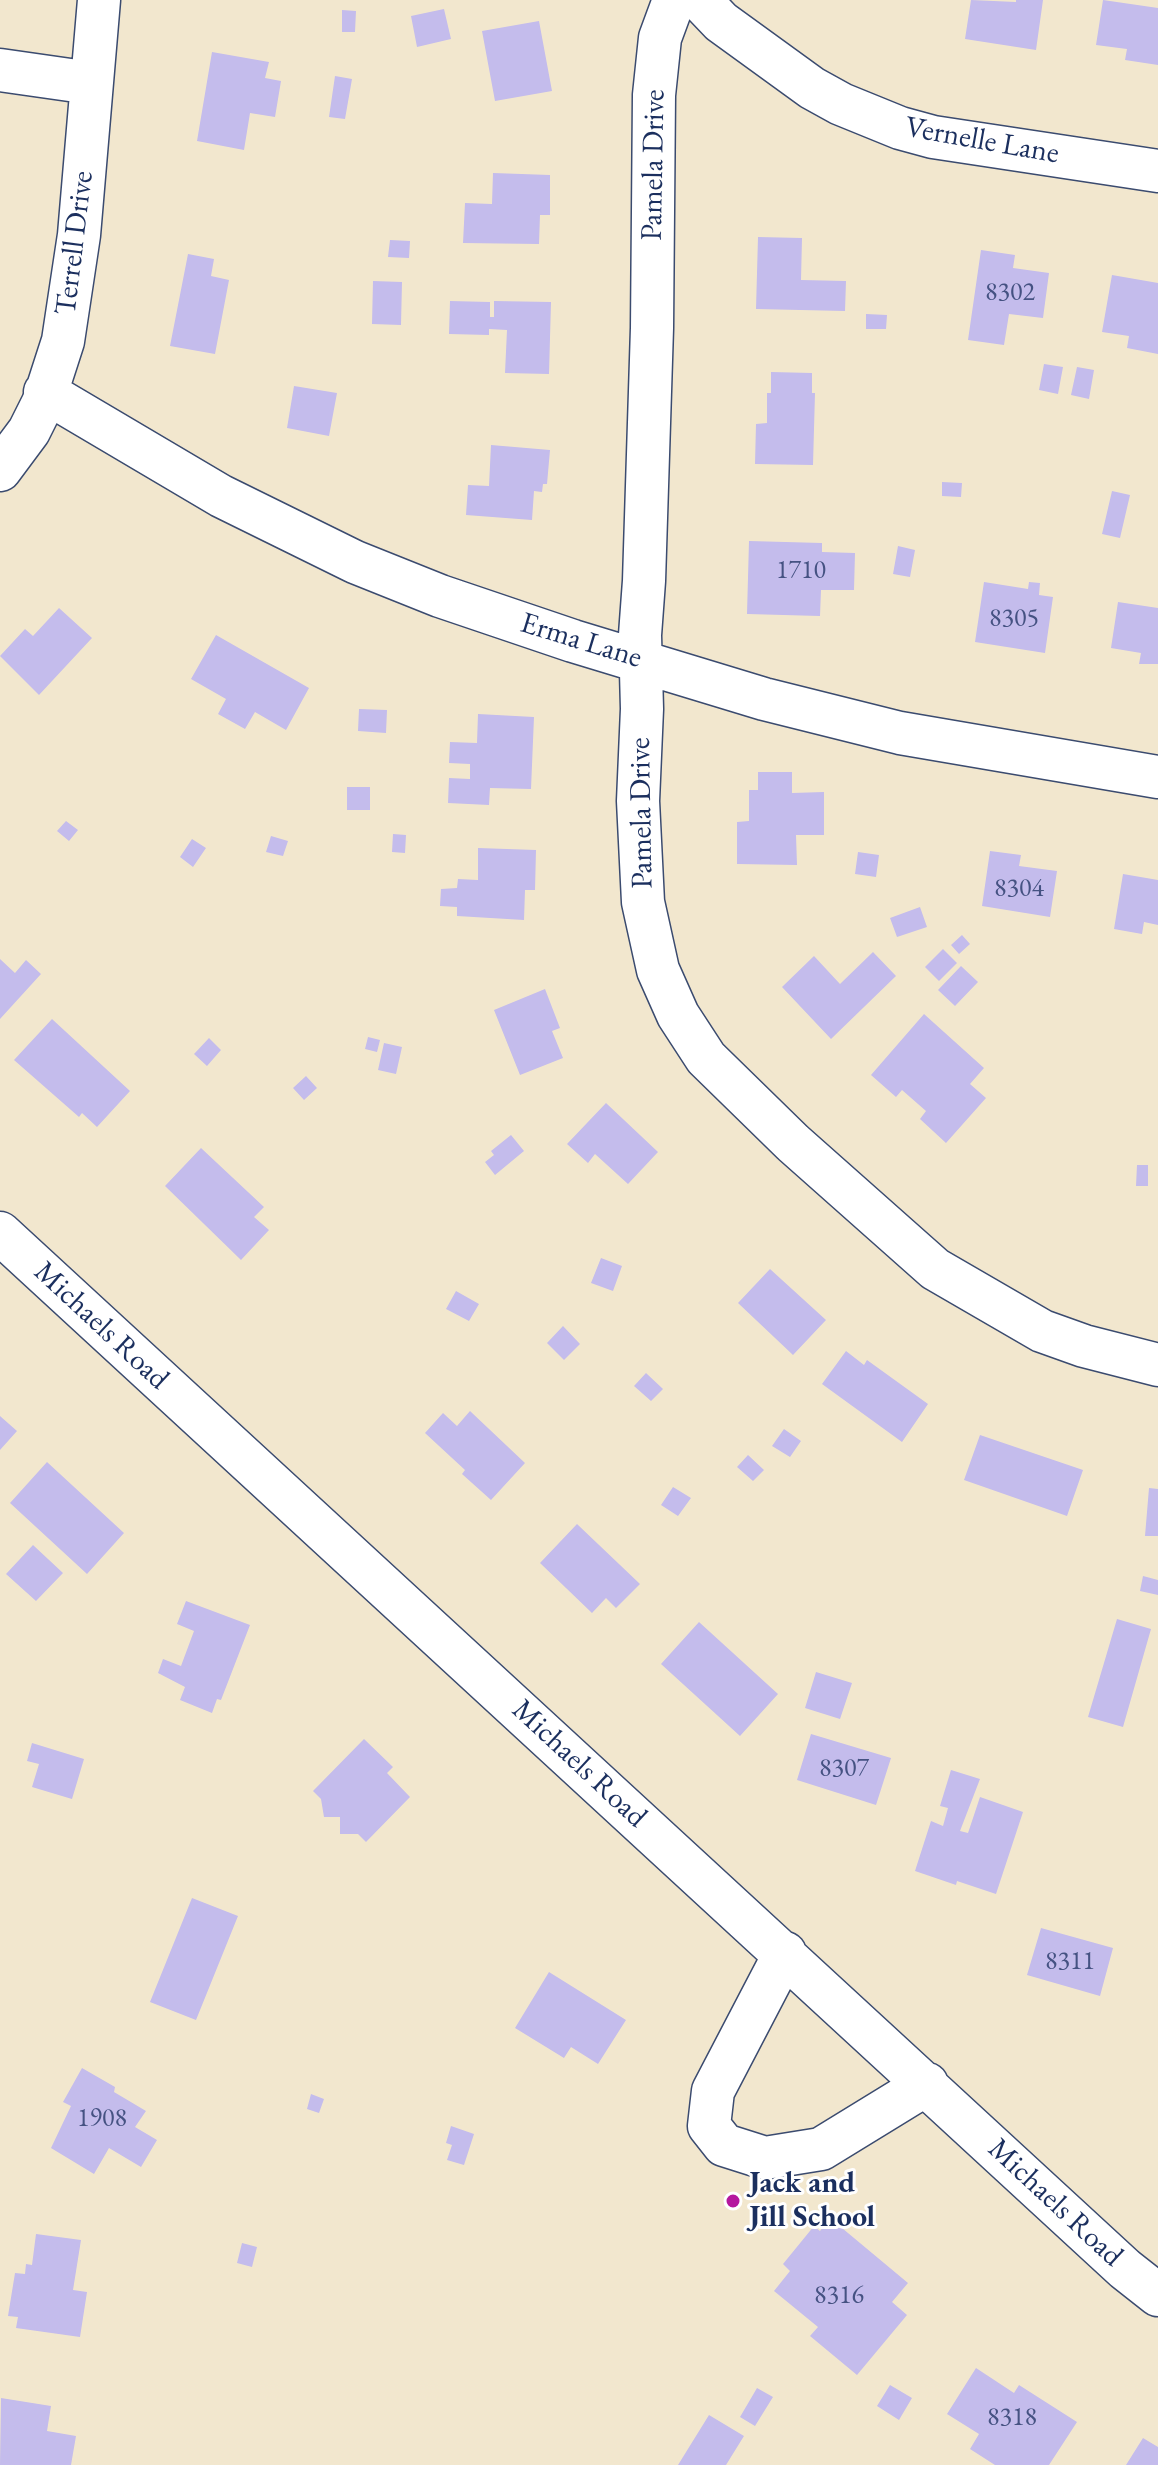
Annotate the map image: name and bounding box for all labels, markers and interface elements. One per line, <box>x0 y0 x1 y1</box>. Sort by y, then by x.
street label: Pamela Drive <box>635 89 673 241</box>
street label: Vernelle Lane <box>902 110 1062 172</box>
street label: Terrell Drive <box>48 169 102 317</box>
house number: 8302 <box>985 277 1035 309</box>
house number: 1710 <box>776 555 826 587</box>
house number: 8305 <box>989 603 1039 635</box>
street label: Erma Lane <box>516 605 646 677</box>
street label: Pamela Drive <box>623 737 661 889</box>
house number: 8304 <box>994 873 1044 905</box>
street label: Michaels Road <box>26 1254 176 1398</box>
street label: Michaels Road <box>504 1692 654 1836</box>
house number: 8307 <box>819 1753 869 1785</box>
house number: 8311 <box>1045 1946 1095 1978</box>
house number: 1908 <box>77 2103 127 2135</box>
street label: Michaels Road <box>980 2131 1130 2275</box>
place label: Jack and Jill School <box>749 2166 875 2236</box>
marker: Jack and Jill School <box>724 2192 742 2210</box>
house number: 8316 <box>814 2280 864 2312</box>
house number: 8318 <box>987 2402 1037 2434</box>

